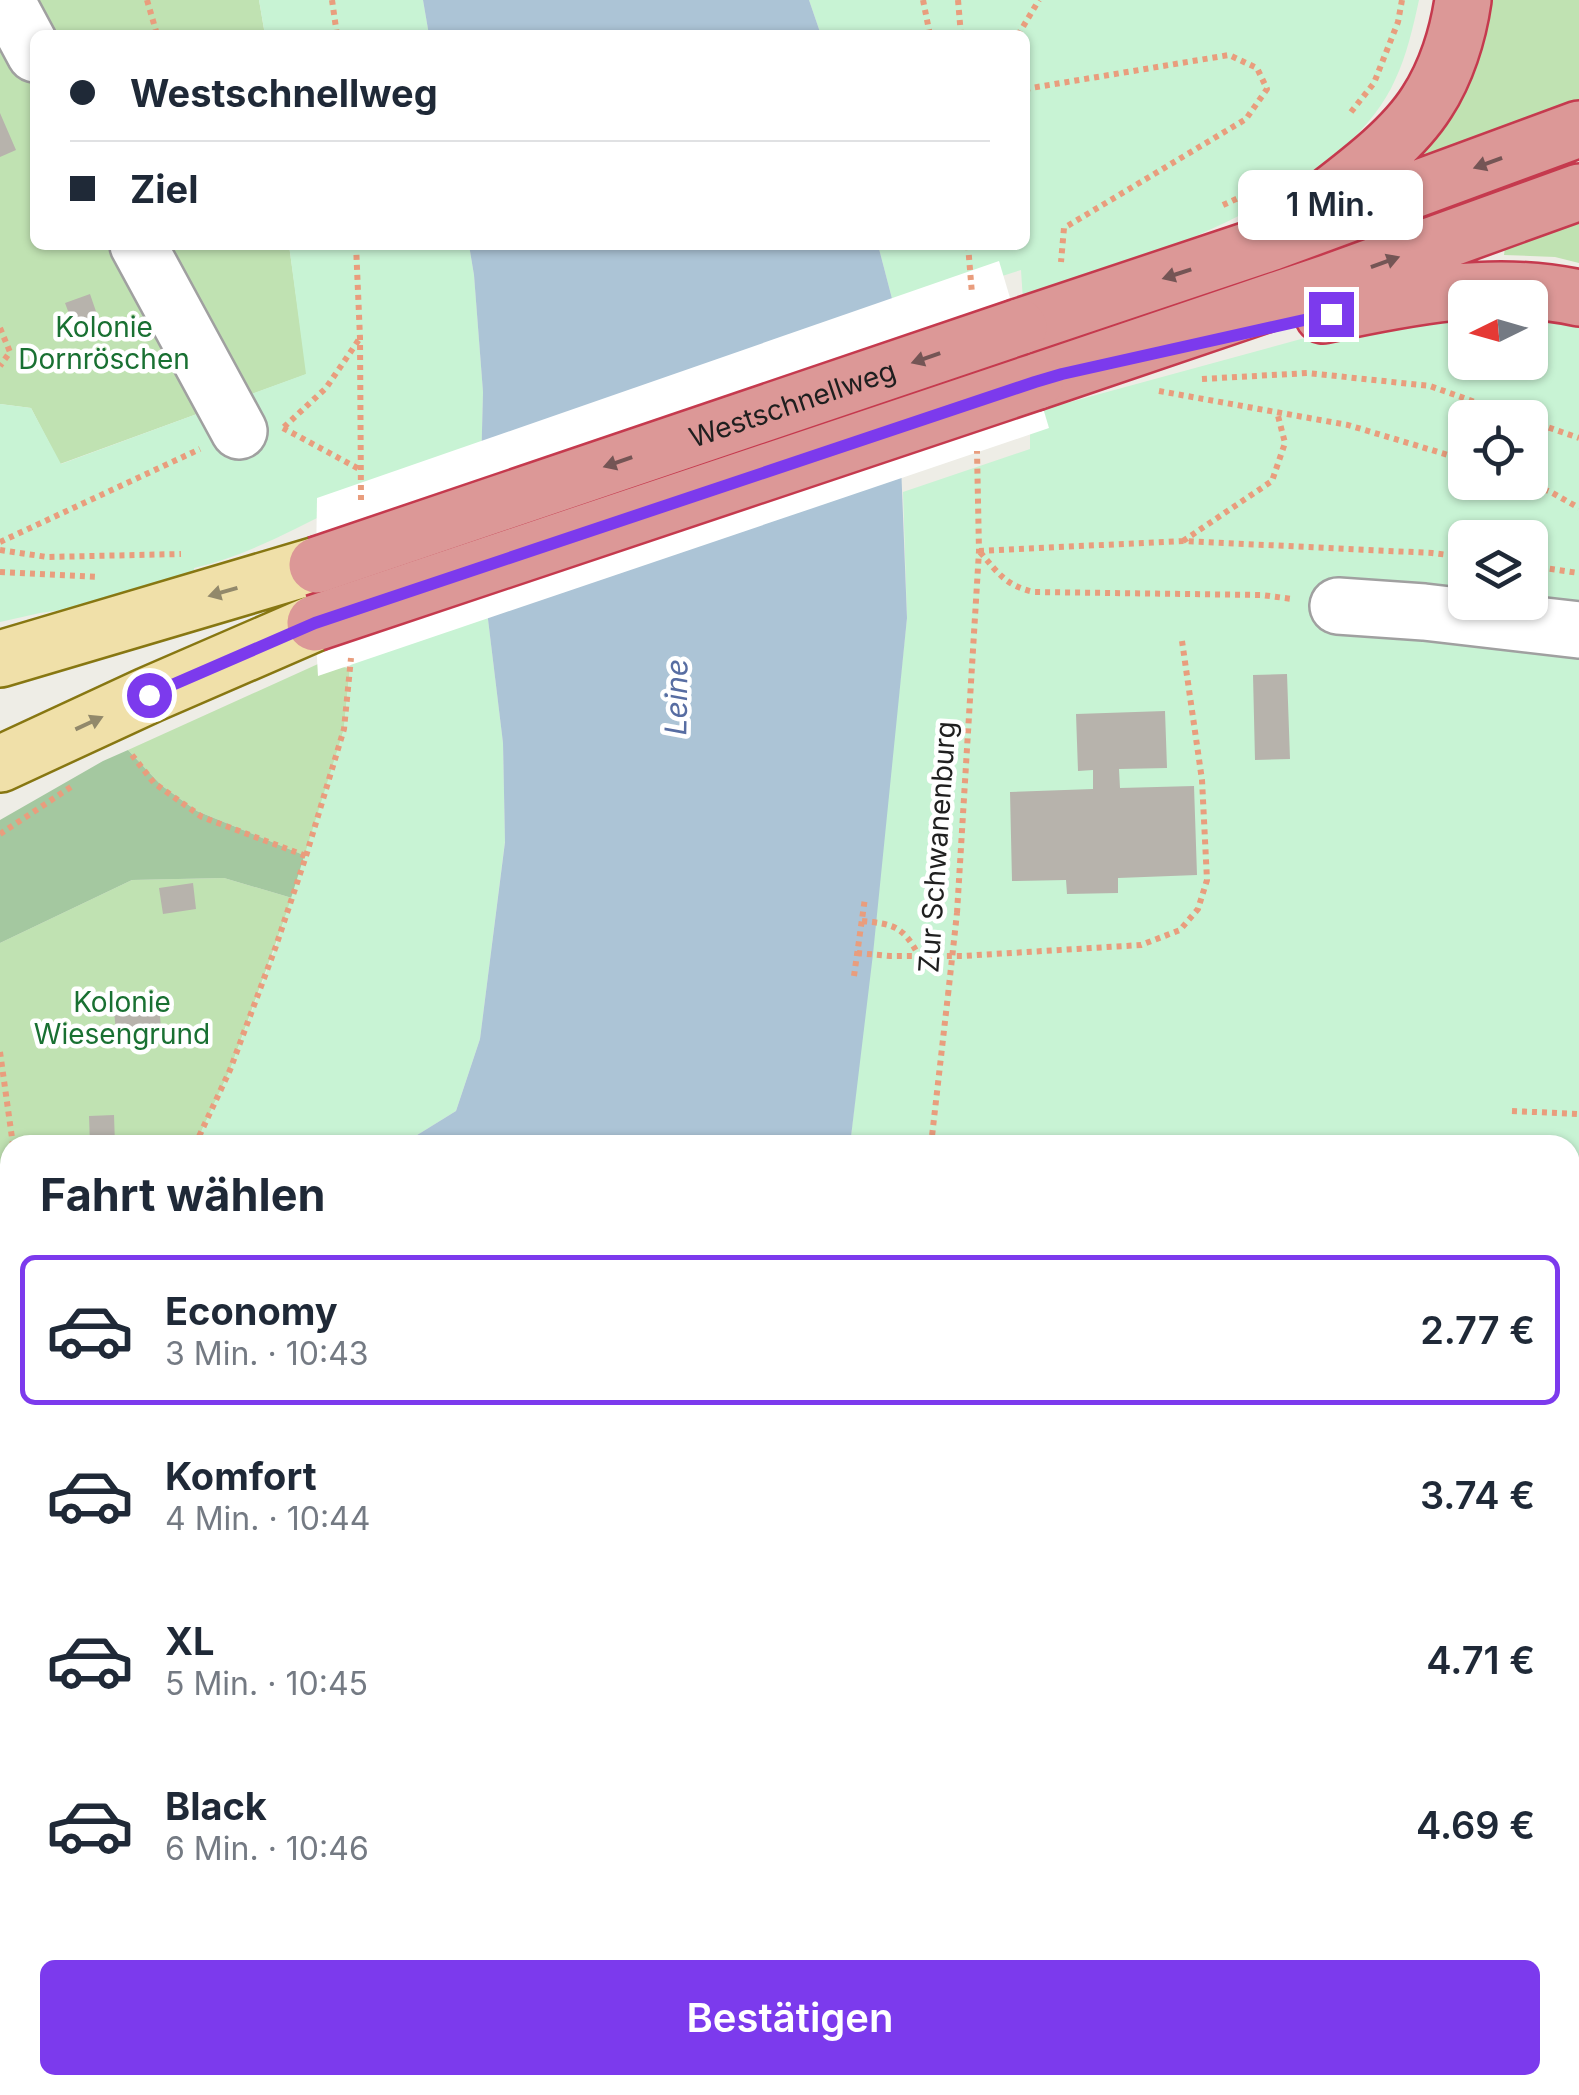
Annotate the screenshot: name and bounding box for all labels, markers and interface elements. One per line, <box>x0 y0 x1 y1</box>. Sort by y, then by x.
text: Westschnellweg <box>130 70 438 116</box>
one-way arrow <box>1472 156 1502 171</box>
text: Ziel <box>130 166 198 212</box>
callout: 1 Min. <box>1238 169 1424 239</box>
text: 1 Min. <box>1286 185 1375 224</box>
one-way arrow <box>1371 254 1401 269</box>
one-way arrow <box>1162 267 1192 282</box>
north arrow <box>1448 280 1548 380</box>
map controls <box>1448 280 1548 620</box>
route end <box>1309 292 1354 337</box>
park label: Kolonie Dornröschen <box>18 310 190 376</box>
one-way arrow <box>911 352 941 367</box>
street label: Westschnellweg <box>685 353 900 455</box>
button: locate <box>1448 400 1548 500</box>
one-way arrow <box>603 456 633 471</box>
button: layers <box>1448 520 1548 620</box>
one-way arrow <box>207 585 238 600</box>
water label: Leine <box>657 658 695 736</box>
route start <box>127 673 172 718</box>
one-way arrow <box>74 714 103 731</box>
street label: Zur Schwanenburg <box>911 720 963 974</box>
park label: Kolonie Wiesengrund <box>34 985 210 1051</box>
text: Fahrt wählen <box>40 1167 325 1222</box>
icon: car <box>45 1285 135 1375</box>
text: Economy <box>165 1288 338 1334</box>
text: 2.77 € <box>1420 1307 1535 1353</box>
text: 3 Min. · 10:43 <box>165 1334 369 1373</box>
icon: car <box>45 1450 135 1540</box>
text: Komfort <box>165 1453 317 1499</box>
text: 3.74 € <box>1420 1472 1535 1518</box>
text: 4 Min. · 10:44 <box>165 1499 370 1538</box>
icon: car <box>45 1615 135 1705</box>
text: XL <box>165 1618 215 1664</box>
text: 4.71 € <box>1426 1637 1535 1683</box>
text: 5 Min. · 10:45 <box>165 1664 368 1703</box>
icon: car <box>45 1780 135 1870</box>
text: Black <box>165 1783 267 1829</box>
text: 4.69 € <box>1416 1802 1535 1848</box>
text: 6 Min. · 10:46 <box>165 1829 369 1868</box>
button: Bestätigen <box>40 1960 1540 2075</box>

